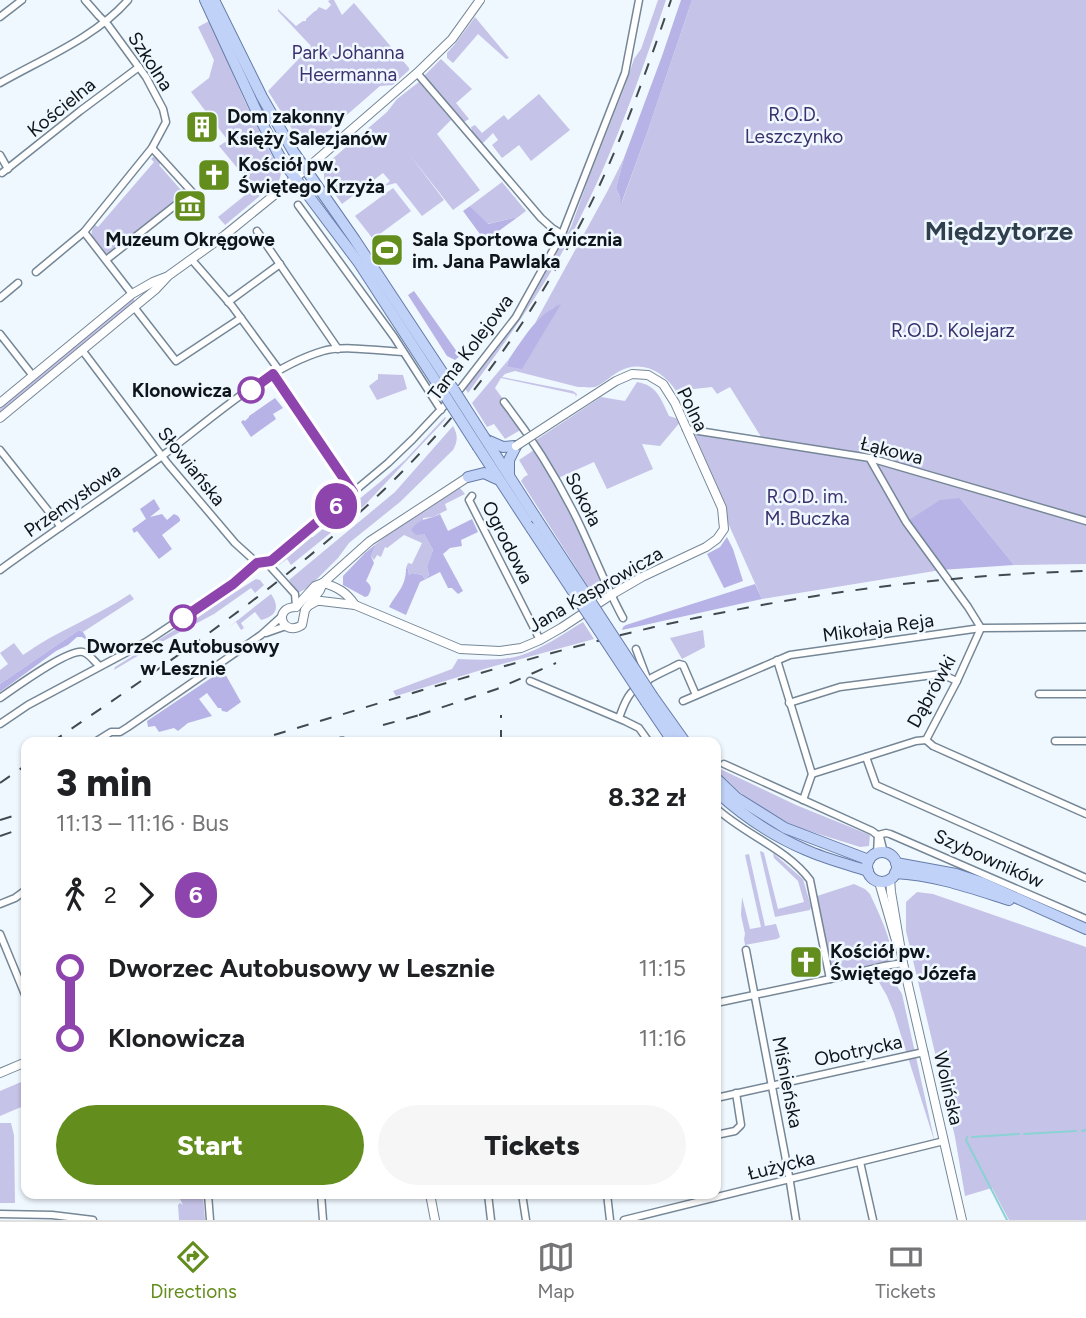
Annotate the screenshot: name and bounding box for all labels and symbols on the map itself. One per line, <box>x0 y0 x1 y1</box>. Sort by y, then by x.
street label: Szkolna <box>123 28 178 95</box>
park label: Park Johanna Heermanna <box>292 41 404 86</box>
street label: Kościelna <box>23 73 100 142</box>
park label: R.O.D. Leszczynko <box>745 103 843 148</box>
place label: Dom zakonny Księży Salezjanów <box>227 105 387 150</box>
building icon: Dom zakonny Księży Salezjanów <box>183 108 221 146</box>
place label: Kościół pw. Świętego Krzyża <box>238 153 385 198</box>
church icon: Kościół pw. Świętego Krzyża <box>195 156 233 194</box>
museum icon: Muzeum Okręgowe <box>171 187 209 225</box>
district label: Międzytorze <box>925 215 1073 247</box>
place label: Muzeum Okręgowe <box>105 228 275 251</box>
place label: Sala Sportowa Ćwicznia im. Jana Pawlaka <box>412 228 622 273</box>
sports icon: Sala Sportowa Ćwicznia im. Jana Pawlaka <box>368 231 406 269</box>
street label: Tama Kolejowa <box>423 290 518 405</box>
park label: R.O.D. Kolejarz <box>891 319 1015 342</box>
marker: Klonowicza <box>238 377 264 403</box>
place label: Klonowicza <box>132 379 232 402</box>
street label: Polna <box>672 383 713 435</box>
street label: Słowiańska <box>153 422 230 510</box>
street label: Łąkowa <box>858 432 926 469</box>
street label: Przemysłowa <box>20 459 125 542</box>
street label: Sokoła <box>560 468 607 530</box>
line badge: 6 <box>313 483 359 529</box>
park label: R.O.D. im. M. Buczka <box>764 485 850 530</box>
street label: Ogrodowa <box>477 497 538 587</box>
street label: Jana Kasprowicza <box>524 542 667 637</box>
marker: Dworzec Autobusowy w Lesznie <box>170 605 196 631</box>
street label: Mikołaja Reja <box>821 608 935 647</box>
place label: Dworzec Autobusowy w Lesznie <box>87 635 279 680</box>
street label: Dąbrówki <box>902 651 961 732</box>
street label: Szybowników <box>930 824 1047 893</box>
place label: Kościół pw. Świętego Józefa <box>830 940 976 985</box>
church icon: Kościół pw. Świętego Józefa <box>787 943 825 981</box>
street label: Obotrycka <box>812 1030 904 1071</box>
street label: Miśnieńska <box>767 1034 808 1130</box>
street label: Wolińska <box>929 1049 968 1127</box>
street label: Łużycka <box>745 1146 817 1185</box>

